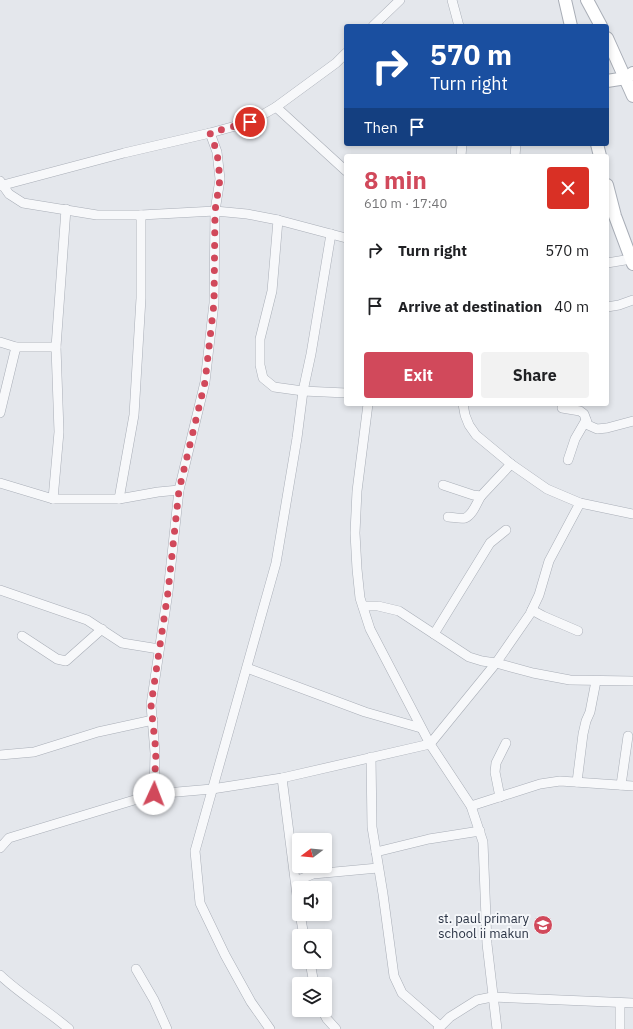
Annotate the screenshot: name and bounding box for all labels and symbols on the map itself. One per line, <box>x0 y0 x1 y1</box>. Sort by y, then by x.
pin <box>233 105 267 139</box>
position arrow <box>133 773 175 815</box>
north arrow <box>292 833 332 873</box>
place label: st. paul primary school ii makun <box>438 910 530 942</box>
school or university icon: st. paul primary school ii makun <box>532 914 554 936</box>

